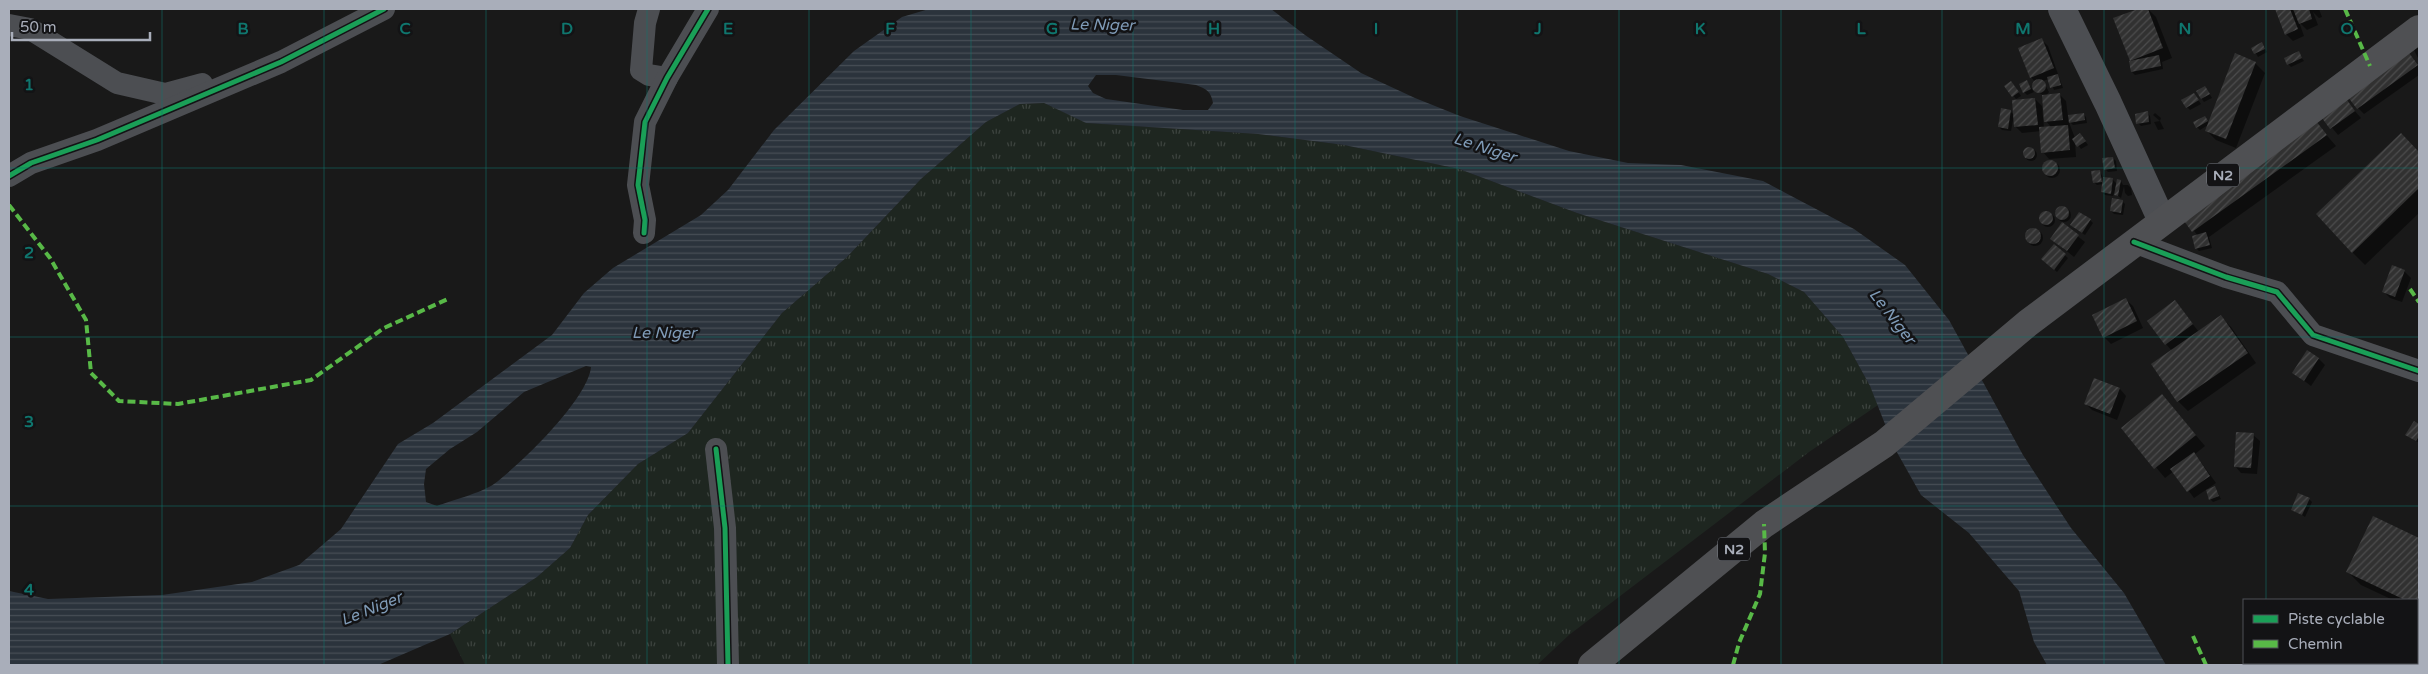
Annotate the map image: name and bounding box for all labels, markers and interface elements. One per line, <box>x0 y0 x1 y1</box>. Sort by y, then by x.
scale bar <box>12 10 150 42</box>
water label: Le Niger <box>1070 14 1136 36</box>
text: 50 m <box>20 18 57 36</box>
text: B <box>237 19 249 39</box>
text: C <box>399 19 411 39</box>
text: D <box>561 19 573 39</box>
text: E <box>723 19 733 39</box>
text: F <box>885 19 895 39</box>
text: G <box>1046 19 1058 39</box>
text: H <box>1208 19 1220 39</box>
text: I <box>1374 19 1378 39</box>
text: J <box>1533 19 1542 39</box>
text: K <box>1695 19 1706 39</box>
text: L <box>1856 19 1866 39</box>
text: M <box>2015 19 2031 39</box>
text: N <box>2179 19 2191 39</box>
text: O <box>2341 19 2354 39</box>
text: 1 <box>24 75 34 95</box>
water label: Le Niger <box>1451 128 1520 168</box>
road number: N2 <box>2207 164 2239 186</box>
text: 2 <box>24 243 34 263</box>
water label: Le Niger <box>1865 285 1921 350</box>
water label: Le Niger <box>632 323 698 343</box>
text: 3 <box>24 412 34 432</box>
road number: N2 <box>1718 538 1750 560</box>
text: 4 <box>24 580 34 600</box>
water label: Le Niger <box>338 587 407 630</box>
legend <box>2243 599 2418 664</box>
text: Piste cyclable <box>2288 610 2385 628</box>
text: Chemin <box>2288 635 2343 653</box>

